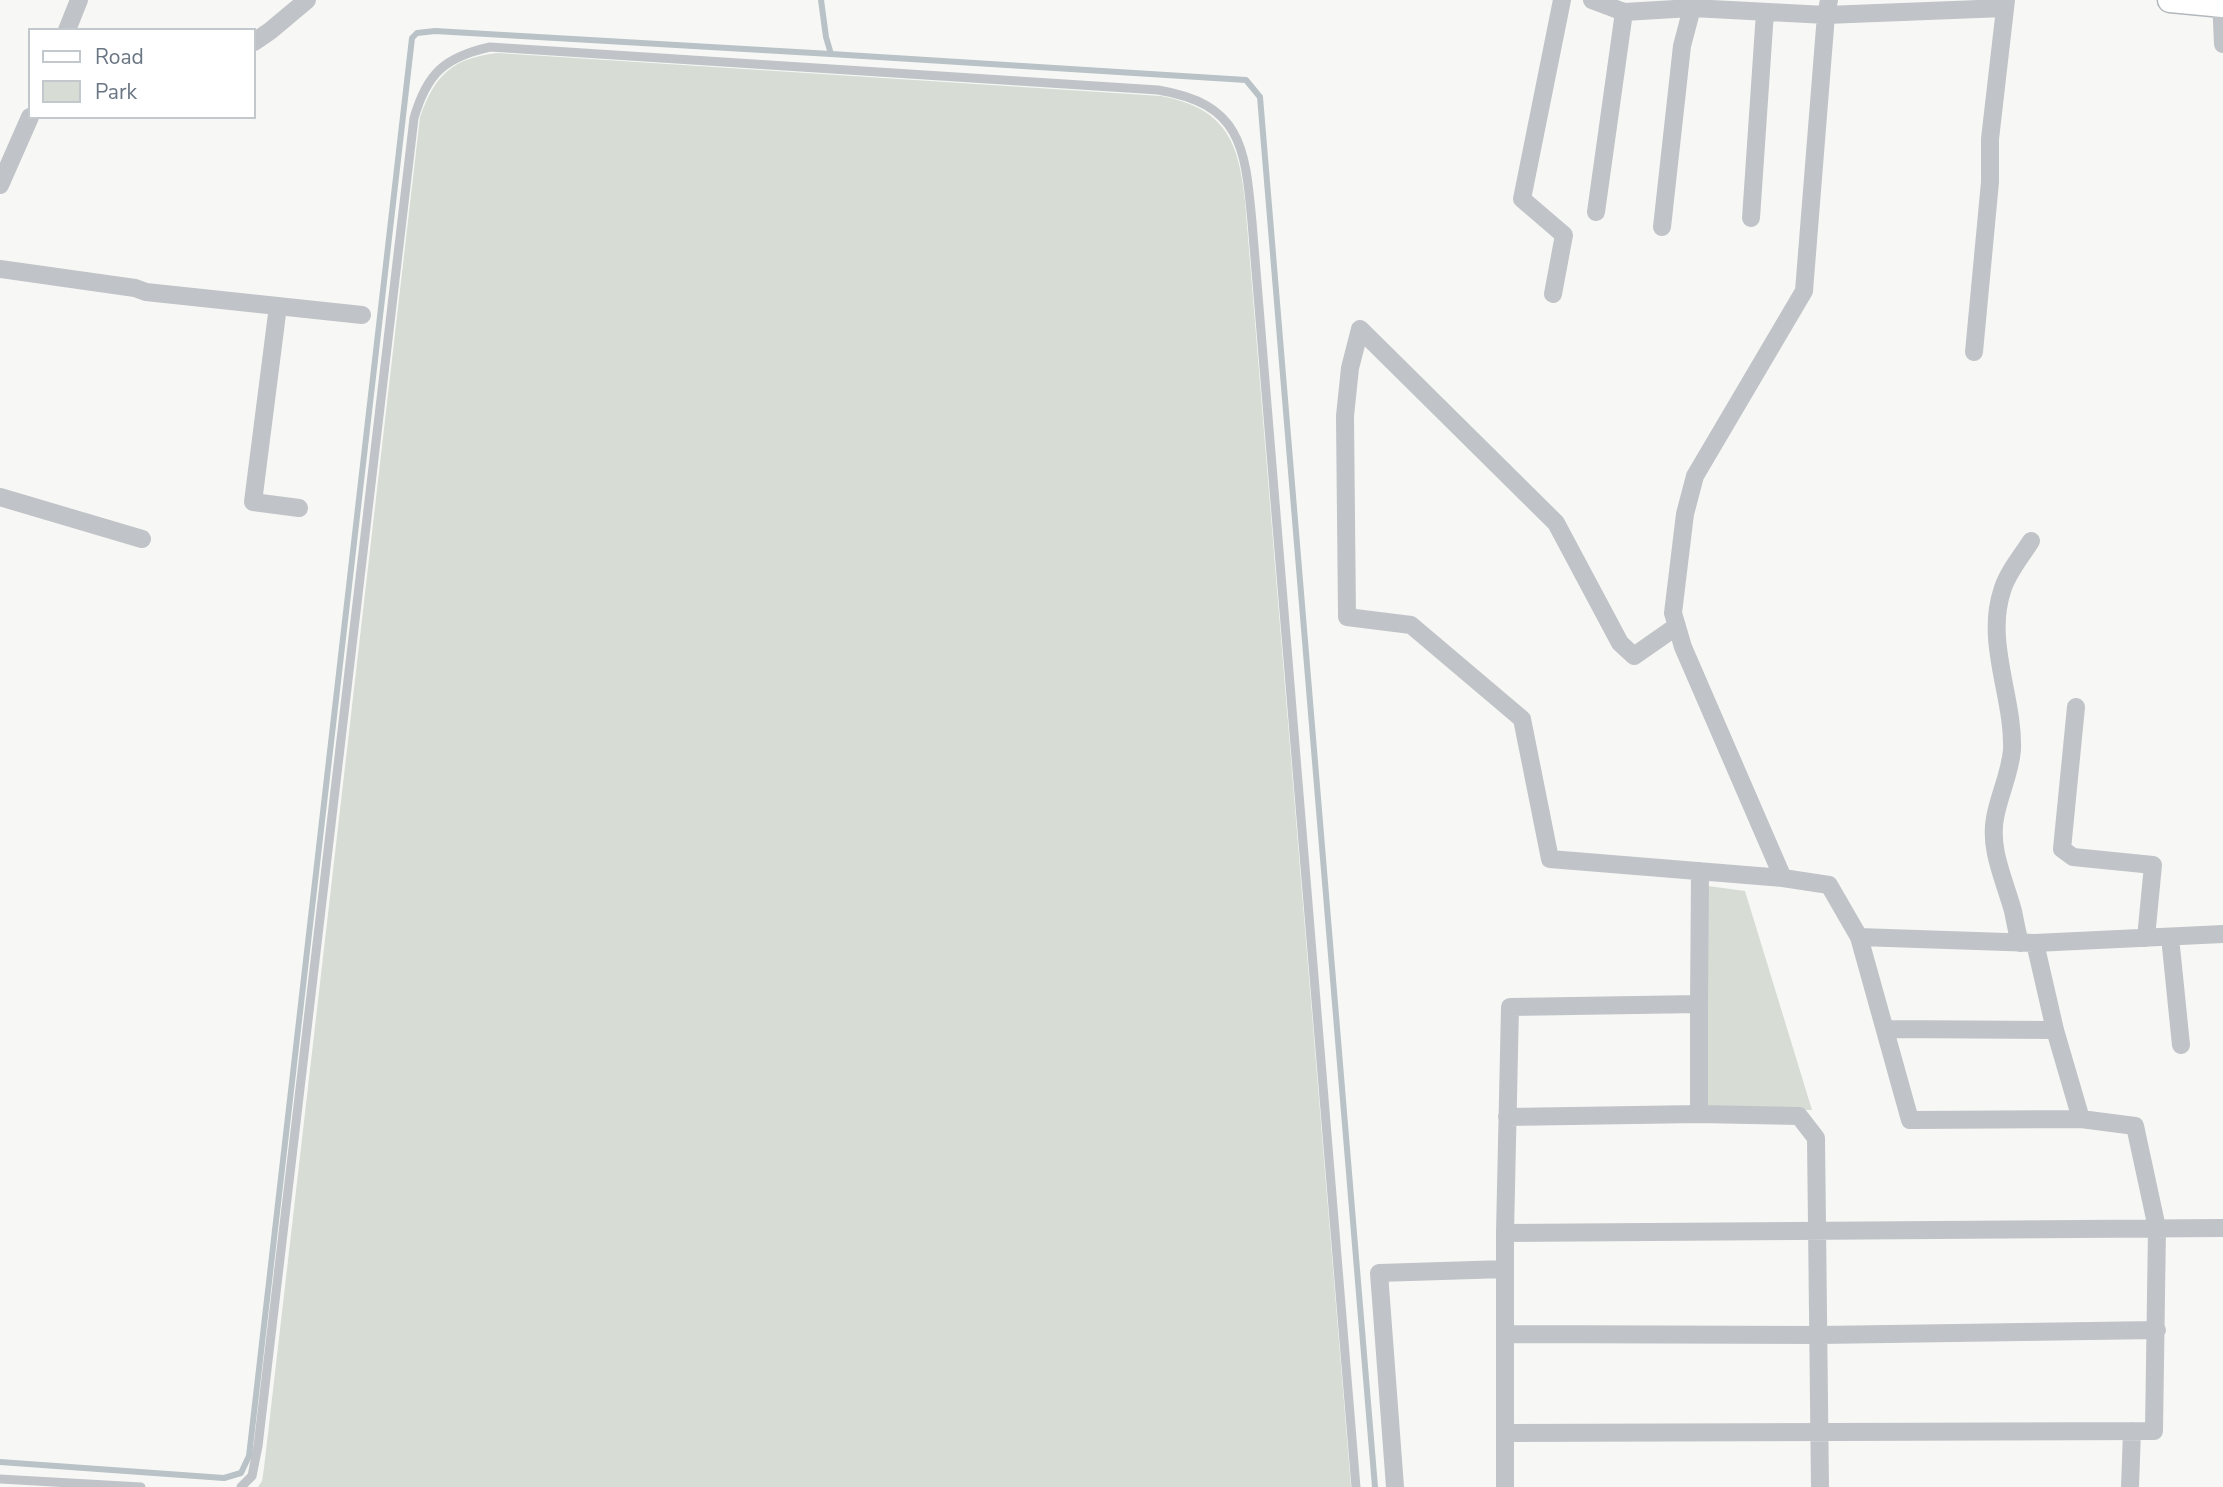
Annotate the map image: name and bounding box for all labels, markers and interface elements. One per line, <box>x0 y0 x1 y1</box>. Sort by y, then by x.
legend <box>28 28 256 119</box>
text: Road <box>95 43 144 71</box>
text: Park <box>95 78 137 106</box>

